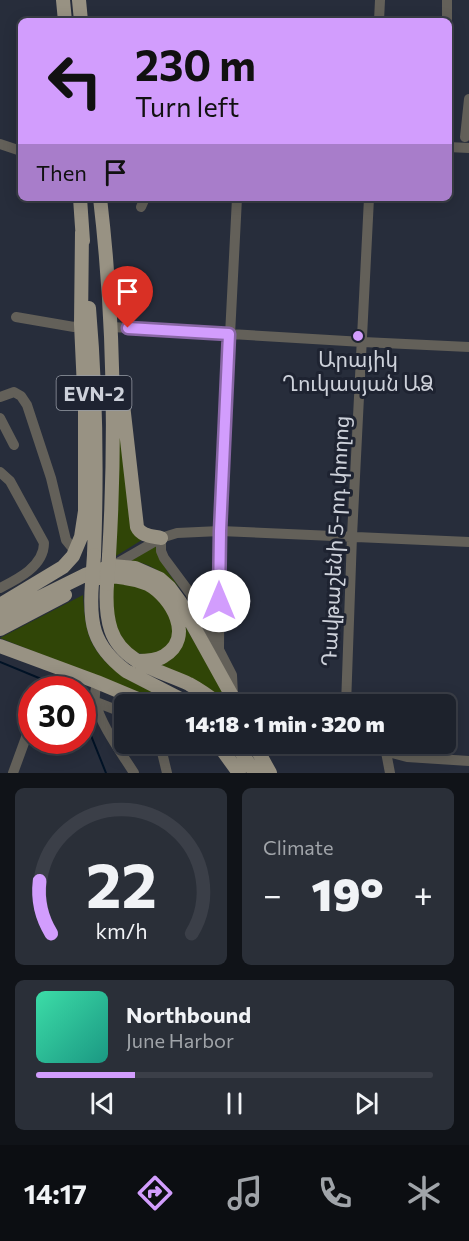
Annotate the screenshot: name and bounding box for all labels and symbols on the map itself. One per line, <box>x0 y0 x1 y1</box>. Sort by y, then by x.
pin <box>102 266 153 328</box>
marker: Արայիկ Ղուկասյան ԱՁ <box>351 329 365 343</box>
place label: Արայիկ Ղուկասյան ԱՁ <box>282 346 434 396</box>
road number: EVN-2 <box>56 376 132 410</box>
street label: Դավթաշենի 5-րդ փողոց <box>315 415 354 667</box>
position arrow <box>187 569 251 633</box>
speed limit sign: 30 <box>18 676 96 754</box>

